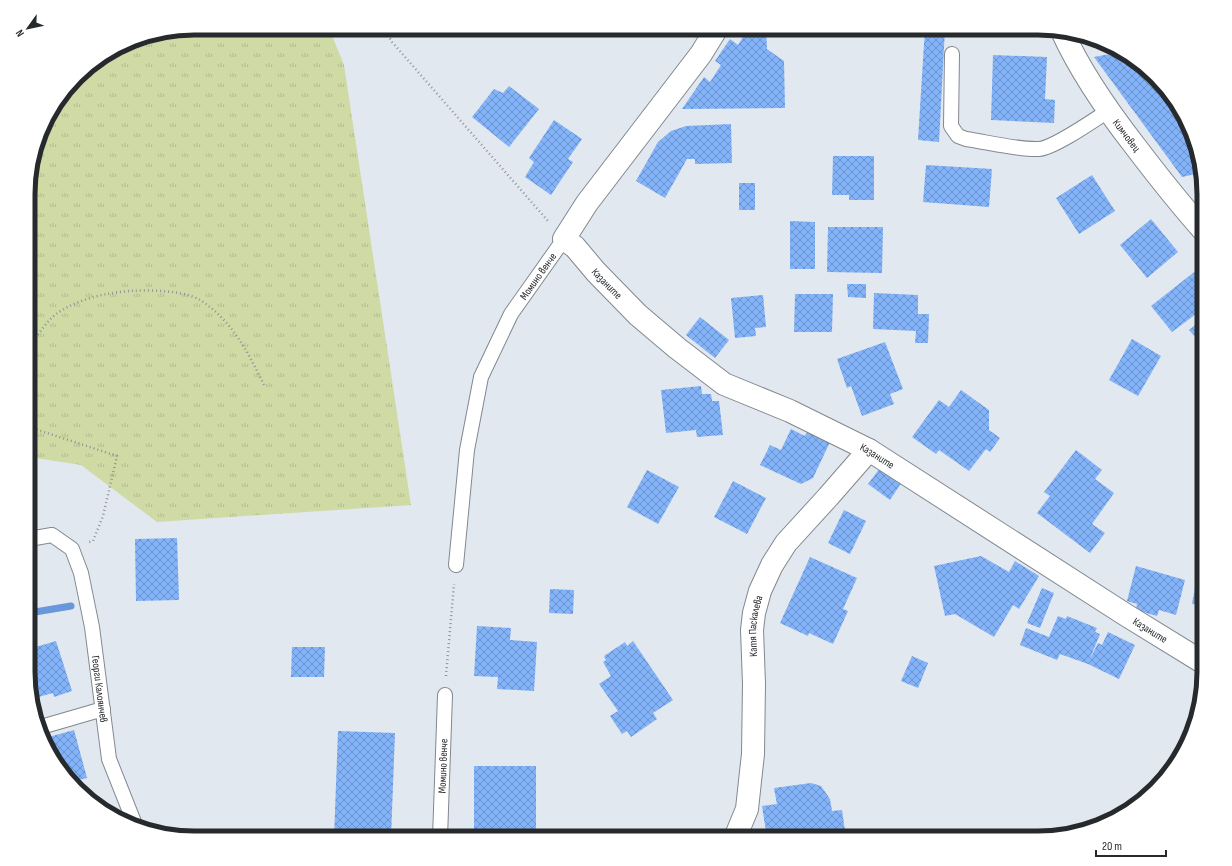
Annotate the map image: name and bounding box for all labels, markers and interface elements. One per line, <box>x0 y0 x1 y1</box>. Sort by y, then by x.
north arrow <box>8 8 48 48</box>
text: N <box>13 27 27 39</box>
street label: Кимчовец <box>1110 117 1143 155</box>
street label: Момино венче <box>517 250 559 302</box>
street label: Казаните <box>589 266 625 302</box>
street label: Казаните <box>858 441 897 472</box>
street label: Катя Паскалева <box>746 594 766 657</box>
street label: Казаните <box>1131 615 1170 646</box>
street label: Георги Калоянчев <box>89 655 110 724</box>
street label: Момино венче <box>436 739 450 794</box>
scale bar <box>1096 832 1166 858</box>
text: 20 m <box>1102 839 1122 854</box>

